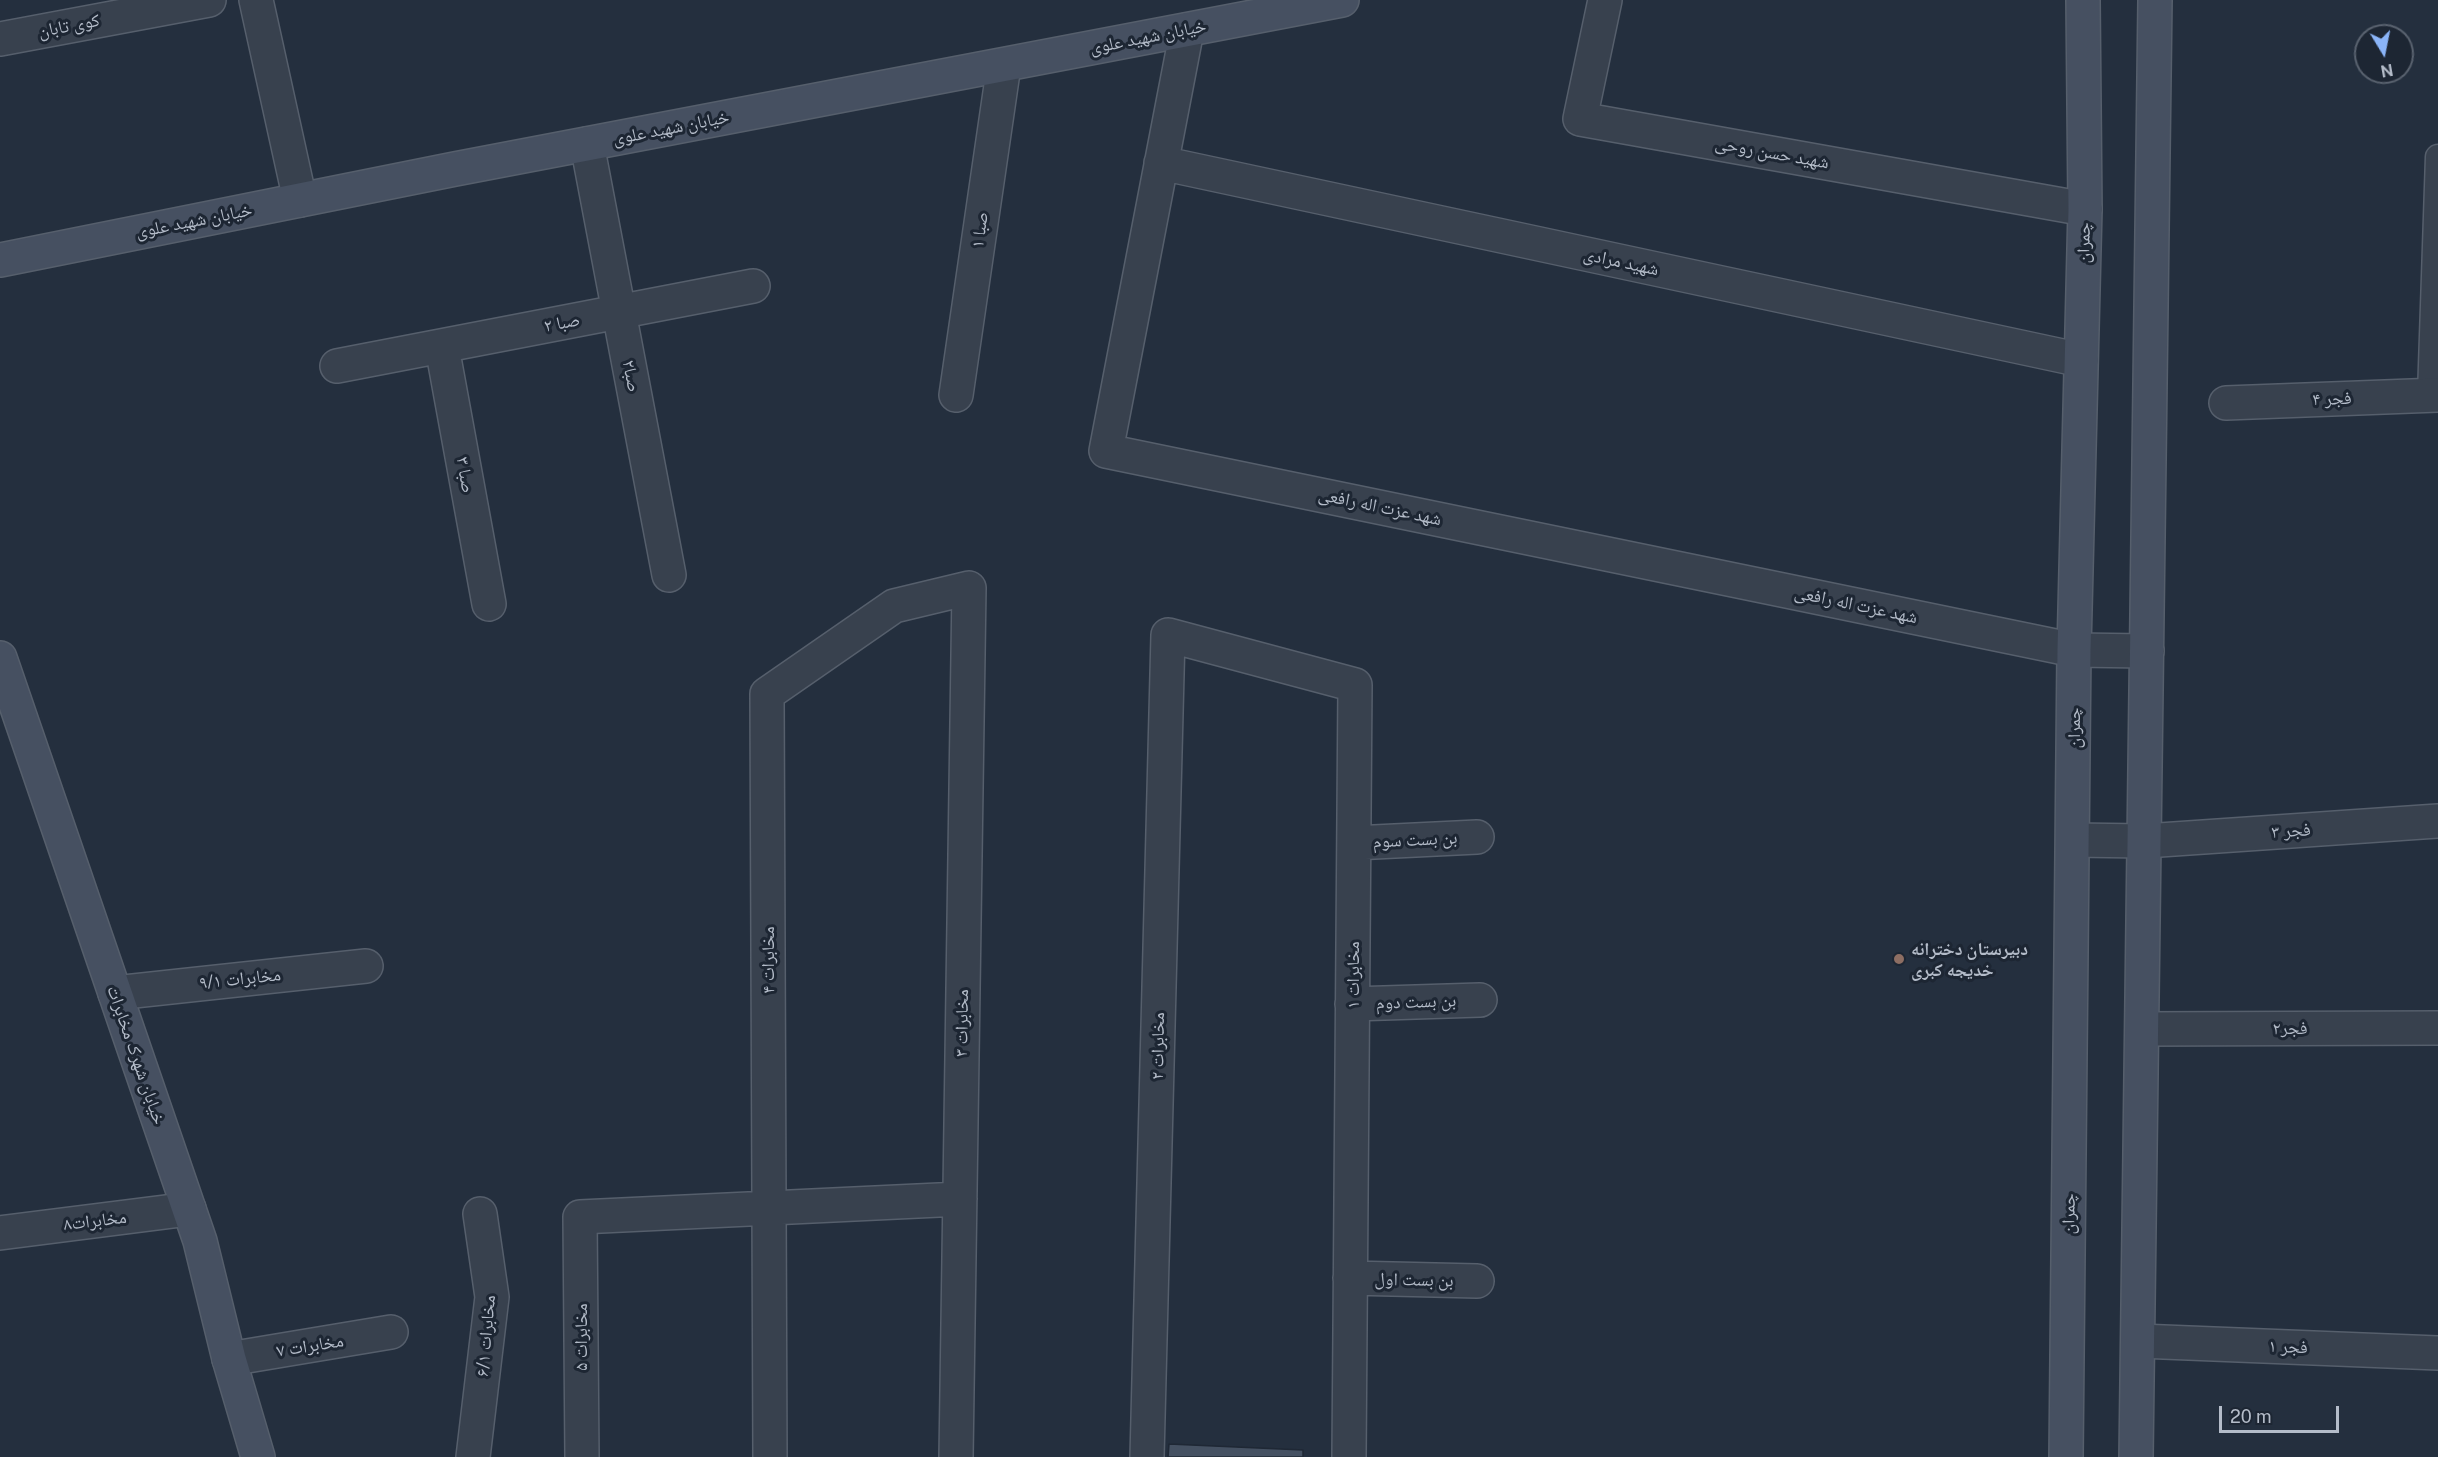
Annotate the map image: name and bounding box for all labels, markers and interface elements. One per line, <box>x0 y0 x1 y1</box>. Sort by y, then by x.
street label: کوی تابان <box>36 9 102 43</box>
street label: خیابان شهید علوی <box>1088 15 1208 59</box>
north arrow <box>2354 24 2414 84</box>
text: N <box>2379 60 2395 81</box>
street label: خیابان شهید علوی <box>611 106 731 150</box>
street label: شهید حسن روحی <box>1713 132 1831 174</box>
street label: خیابان شهید علوی <box>134 199 254 243</box>
street label: صبا ۱ <box>967 210 993 250</box>
street label: چمران <box>2073 222 2095 264</box>
street label: شهید مرادی <box>1581 243 1661 281</box>
street label: صبا ۲ <box>542 309 582 337</box>
street label: صبا۲ <box>617 358 645 394</box>
street label: فجر ۴ <box>2312 388 2352 410</box>
street label: صبا ۳ <box>451 455 479 495</box>
street label: شهد عزت اله رافعی <box>1316 483 1444 531</box>
street label: شهد عزت اله رافعی <box>1792 581 1920 629</box>
street label: چمران <box>2063 708 2085 748</box>
street label: فجر ۳ <box>2271 819 2311 843</box>
street label: بن بست سوم <box>1372 827 1458 853</box>
street label: مخابرات ۴ <box>757 926 779 994</box>
place label: دبیرستان دخترانه خدیجه کبری <box>1911 938 2028 980</box>
street label: مخابرات ۱ <box>1342 941 1364 1009</box>
marker: دبیرستان دخترانه خدیجه کبری <box>1892 952 1906 966</box>
street label: مخابرات ۹/۱ <box>198 964 282 994</box>
street label: خیابان شهرک مخابرات <box>102 983 170 1127</box>
street label: مخابرات ۳ <box>951 989 973 1057</box>
street label: بن بست دوم <box>1375 990 1457 1014</box>
street label: مخابرات ۲ <box>1147 1012 1169 1080</box>
street label: فجر۲ <box>2273 1017 2307 1039</box>
street label: چمران <box>2058 1193 2080 1235</box>
street label: مخابرات۸ <box>62 1206 128 1236</box>
street label: بن بست اول <box>1374 1269 1454 1291</box>
street label: مخابرات ۶/۱ <box>472 1294 500 1378</box>
street label: مخابرات ۵ <box>570 1303 592 1371</box>
street label: مخابرات ۷ <box>275 1330 345 1362</box>
street label: فجر ۱ <box>2268 1336 2308 1358</box>
scale bar <box>2222 1394 2342 1432</box>
text: 20 m <box>2230 1406 2272 1427</box>

